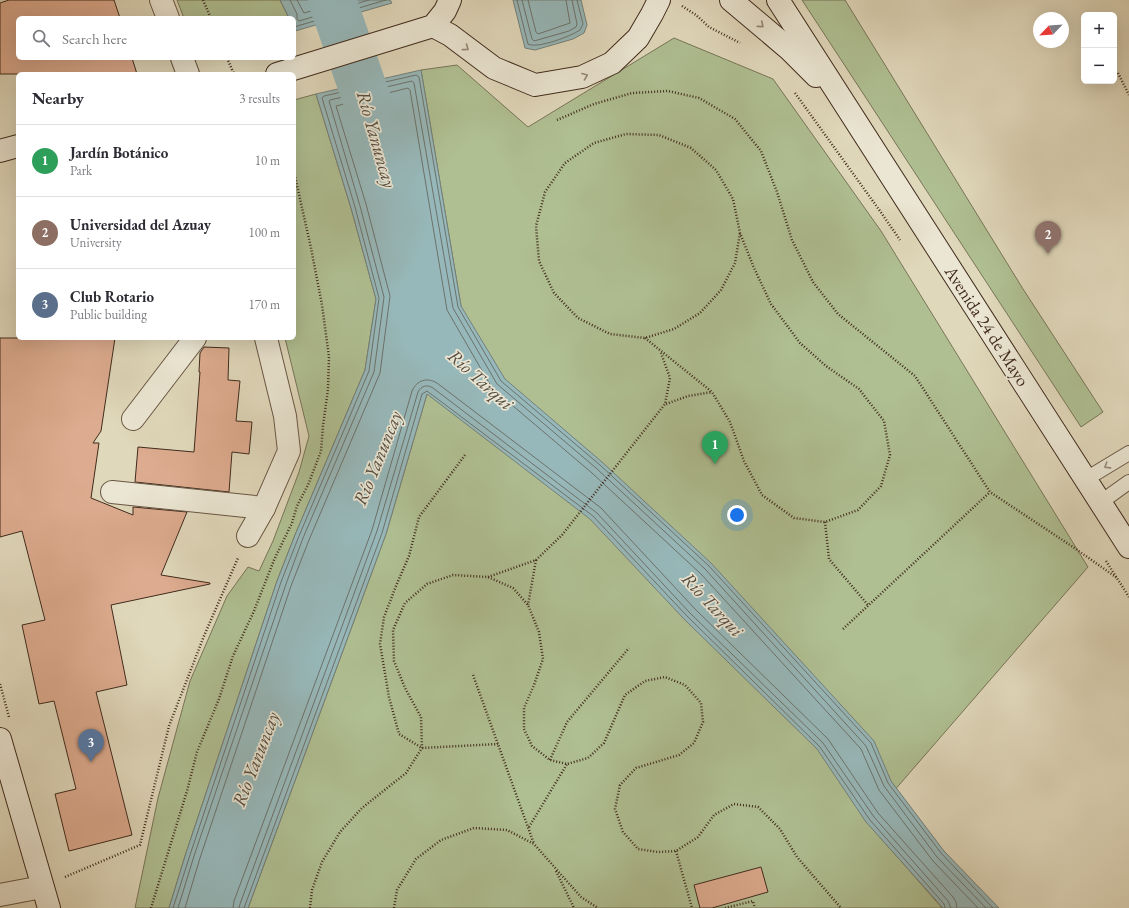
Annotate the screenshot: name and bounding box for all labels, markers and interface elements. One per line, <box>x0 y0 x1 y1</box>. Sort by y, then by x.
north arrow <box>1033 12 1069 48</box>
map controls <box>1081 12 1117 84</box>
button: + <box>1081 12 1117 48</box>
search box <box>16 16 296 60</box>
one-way arrow <box>756 21 764 28</box>
icon: search <box>30 27 52 49</box>
text: Search here <box>62 29 127 48</box>
one-way arrow <box>461 43 468 50</box>
button: − <box>1081 48 1117 84</box>
one-way arrow <box>581 72 588 80</box>
text: Nearby <box>32 87 84 109</box>
water label: Río Yanuncay <box>351 88 402 191</box>
text: 3 results <box>239 90 280 107</box>
text: Jardín Botánico <box>70 143 168 162</box>
text: 1 <box>42 152 48 169</box>
text: 10 m <box>255 152 280 169</box>
text: Park <box>70 162 92 179</box>
text: Universidad del Azuay <box>70 215 211 234</box>
pin: 2 <box>1035 221 1061 254</box>
text: 2 <box>42 224 48 241</box>
text: 100 m <box>249 224 280 241</box>
text: University <box>70 234 122 251</box>
street label: Avenida 24 de Mayo <box>939 260 1035 390</box>
text: Club Rotario <box>70 287 154 306</box>
text: 3 <box>42 296 48 313</box>
text: 170 m <box>249 296 280 313</box>
text: Public building <box>70 306 147 323</box>
water label: Río Tarqui <box>442 343 520 417</box>
water label: Río Yanuncay <box>347 407 408 509</box>
pin: 1 <box>702 431 728 464</box>
one-way arrow <box>1104 461 1111 469</box>
your location <box>727 505 747 525</box>
water label: Río Tarqui <box>675 567 750 644</box>
water label: Río Yanuncay <box>226 708 285 810</box>
pin: 3 <box>78 729 104 762</box>

